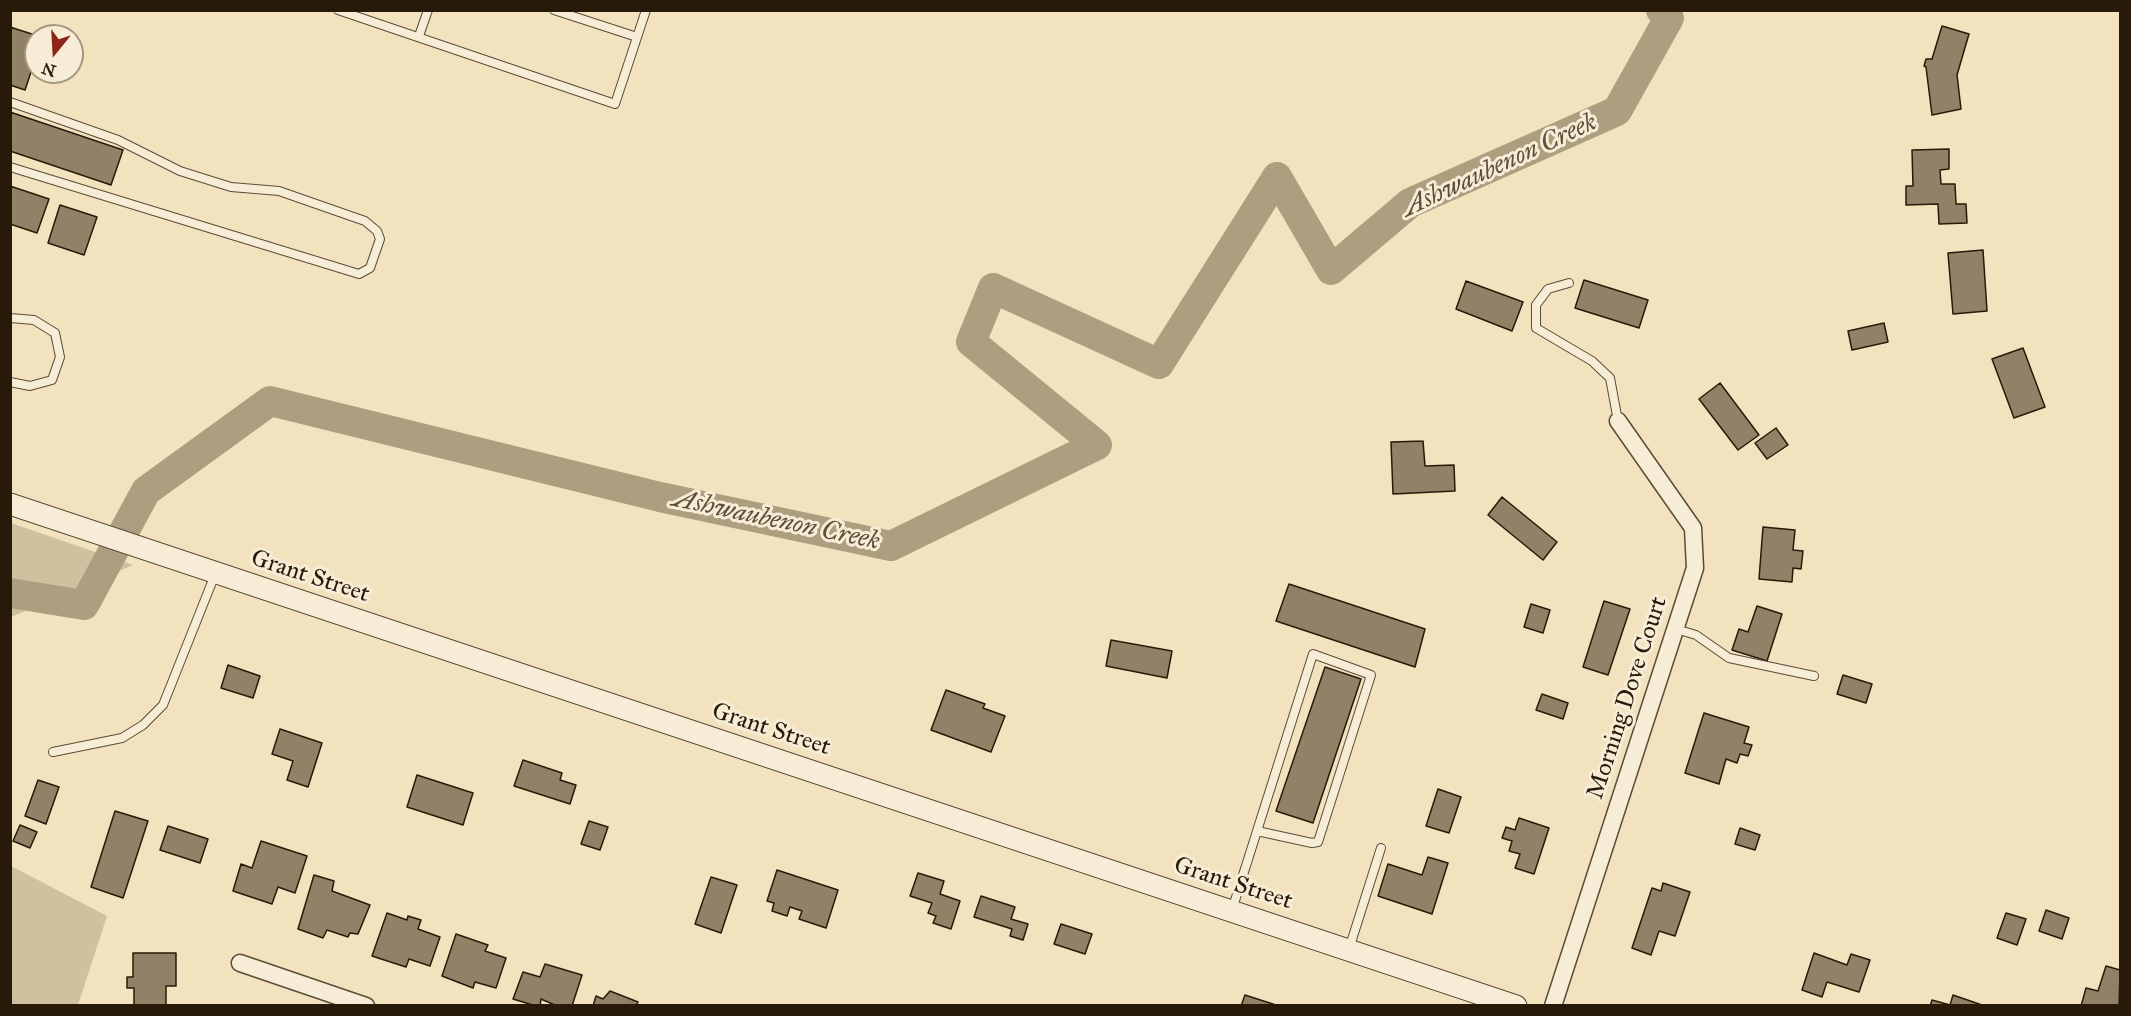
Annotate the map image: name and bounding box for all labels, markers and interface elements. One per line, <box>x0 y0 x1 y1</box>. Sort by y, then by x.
north arrow <box>24 24 84 84</box>
text: N <box>40 59 58 81</box>
water label: Ashwaubenon Creek <box>1398 107 1602 225</box>
water label: Ashwaubenon Creek <box>670 484 882 558</box>
street label: Grant Street <box>247 544 373 610</box>
street label: Morning Dove Court <box>1582 593 1674 803</box>
street label: Grant Street <box>708 697 834 763</box>
street label: Grant Street <box>1170 851 1296 917</box>

